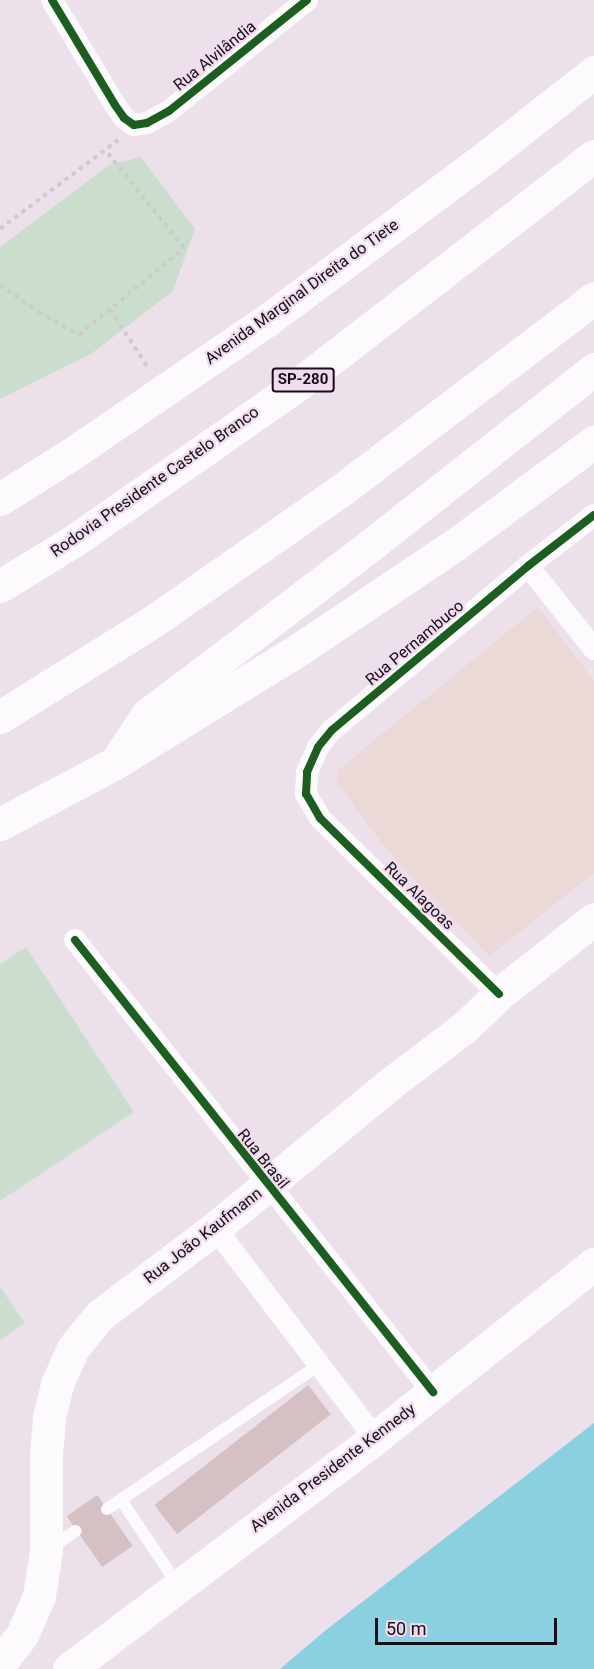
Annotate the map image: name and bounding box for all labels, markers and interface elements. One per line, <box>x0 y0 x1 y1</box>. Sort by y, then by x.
street label: Rua Alvilândia <box>170 17 260 95</box>
street label: Avenida Marginal Direita do Tiete <box>201 215 403 369</box>
road number: SP-280 <box>272 368 334 392</box>
street label: Rodovia Presidente Castelo Branco <box>47 403 263 561</box>
street label: Rua Pernambuco <box>362 596 468 690</box>
street label: Rua Alagoas <box>380 858 458 934</box>
street label: Rua Brasil <box>233 1125 293 1193</box>
street label: Rua João Kaufmann <box>140 1184 266 1288</box>
street label: Avenida Presidente Kennedy <box>247 1400 419 1536</box>
scale bar <box>378 1606 560 1644</box>
text: 50 m <box>386 1618 426 1639</box>

